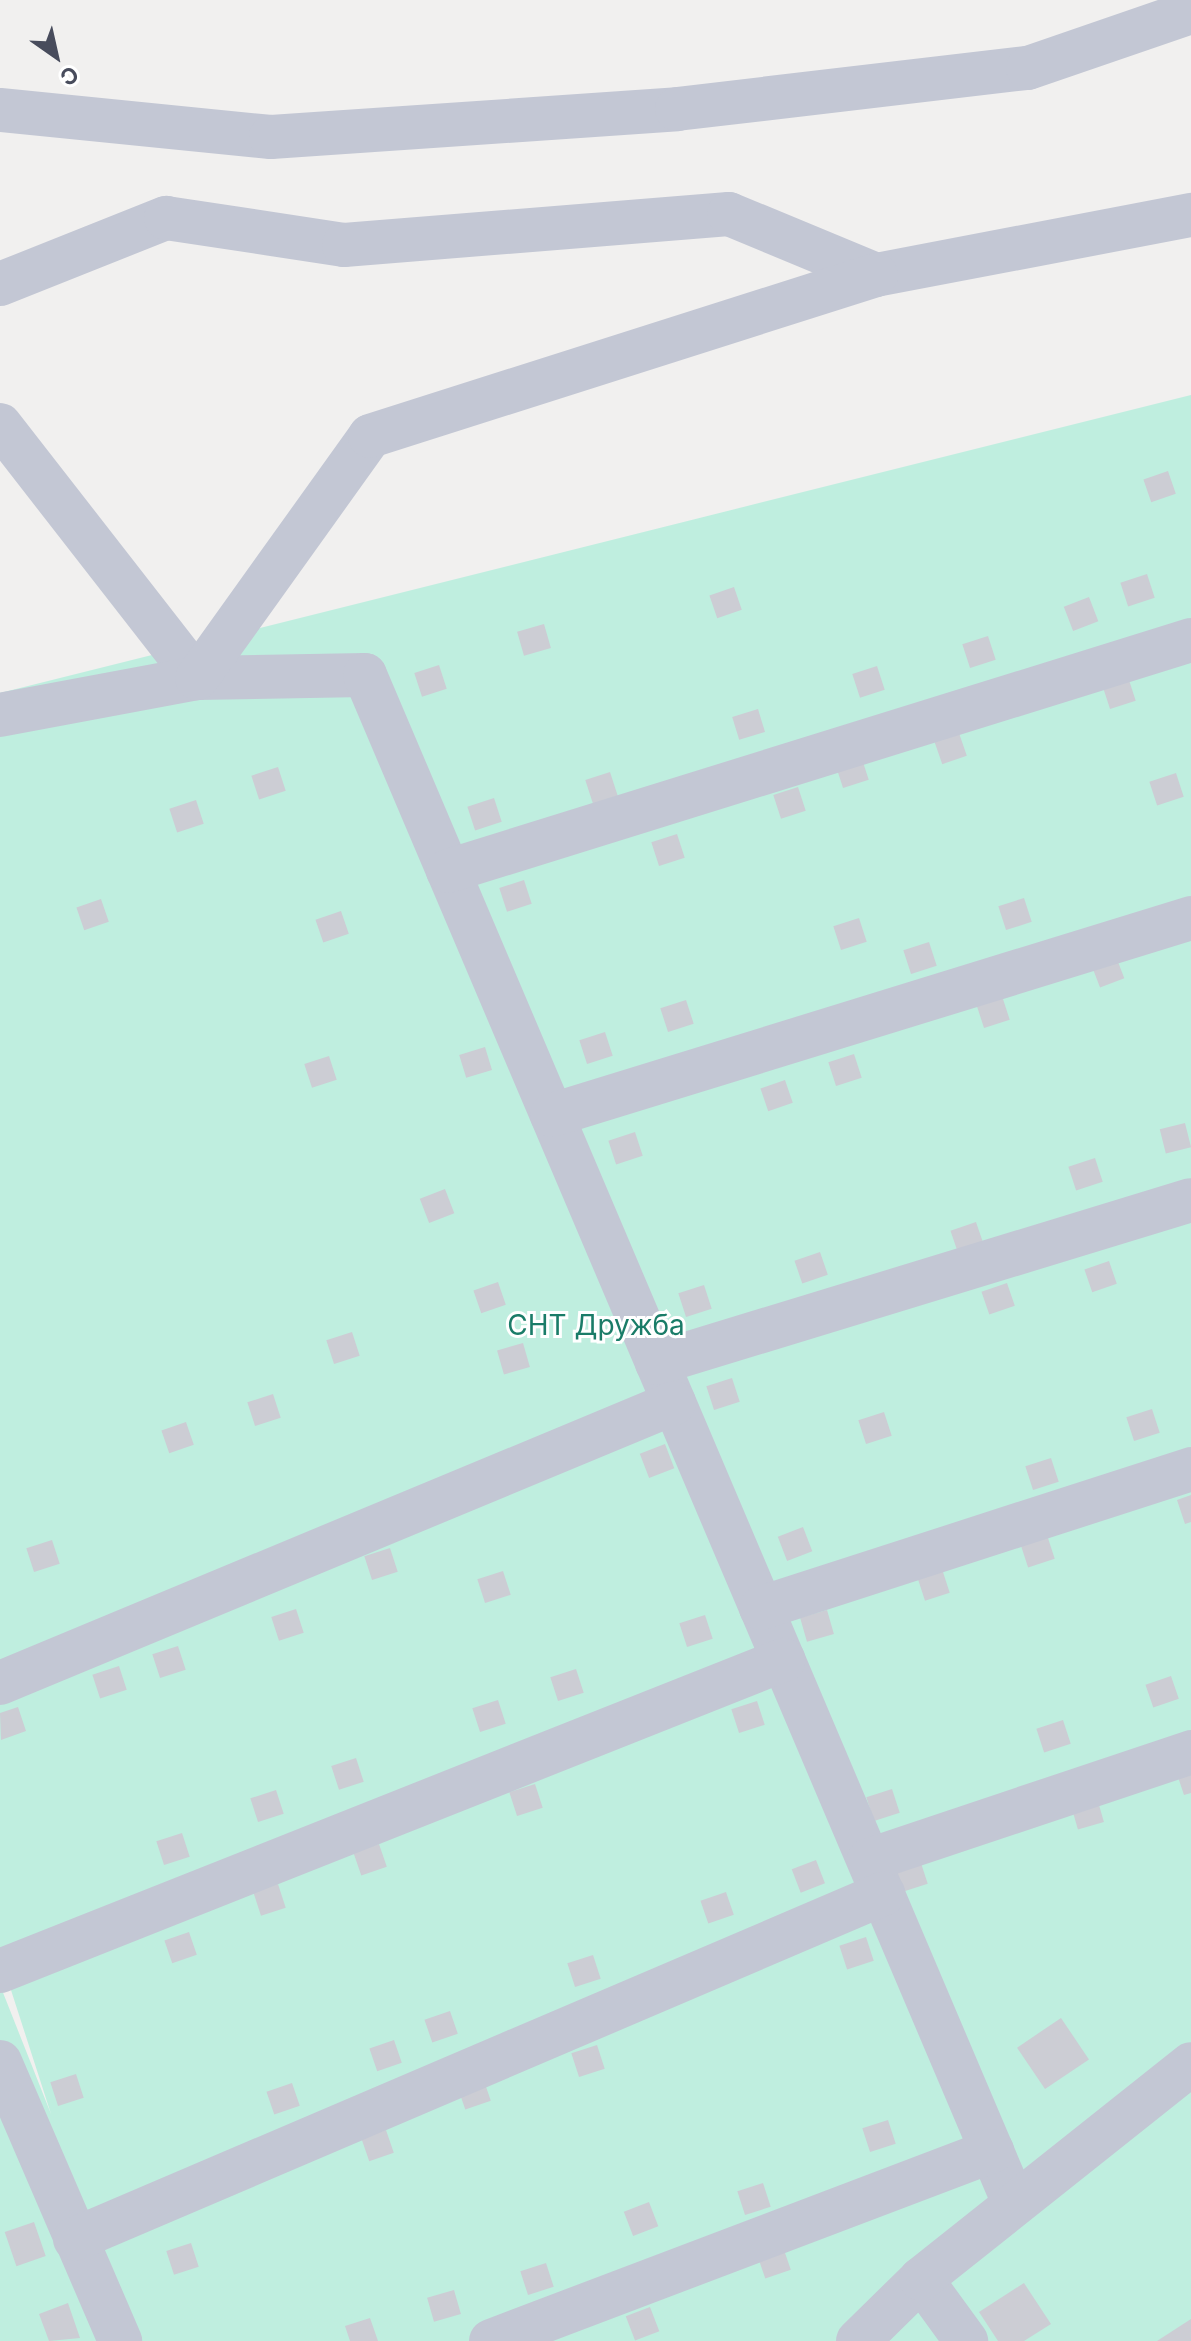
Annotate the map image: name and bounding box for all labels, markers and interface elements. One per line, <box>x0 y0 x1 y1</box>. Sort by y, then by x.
north arrow <box>16 16 96 96</box>
text: С <box>55 61 83 91</box>
park label: СНТ Дружба <box>507 1308 685 1342</box>

